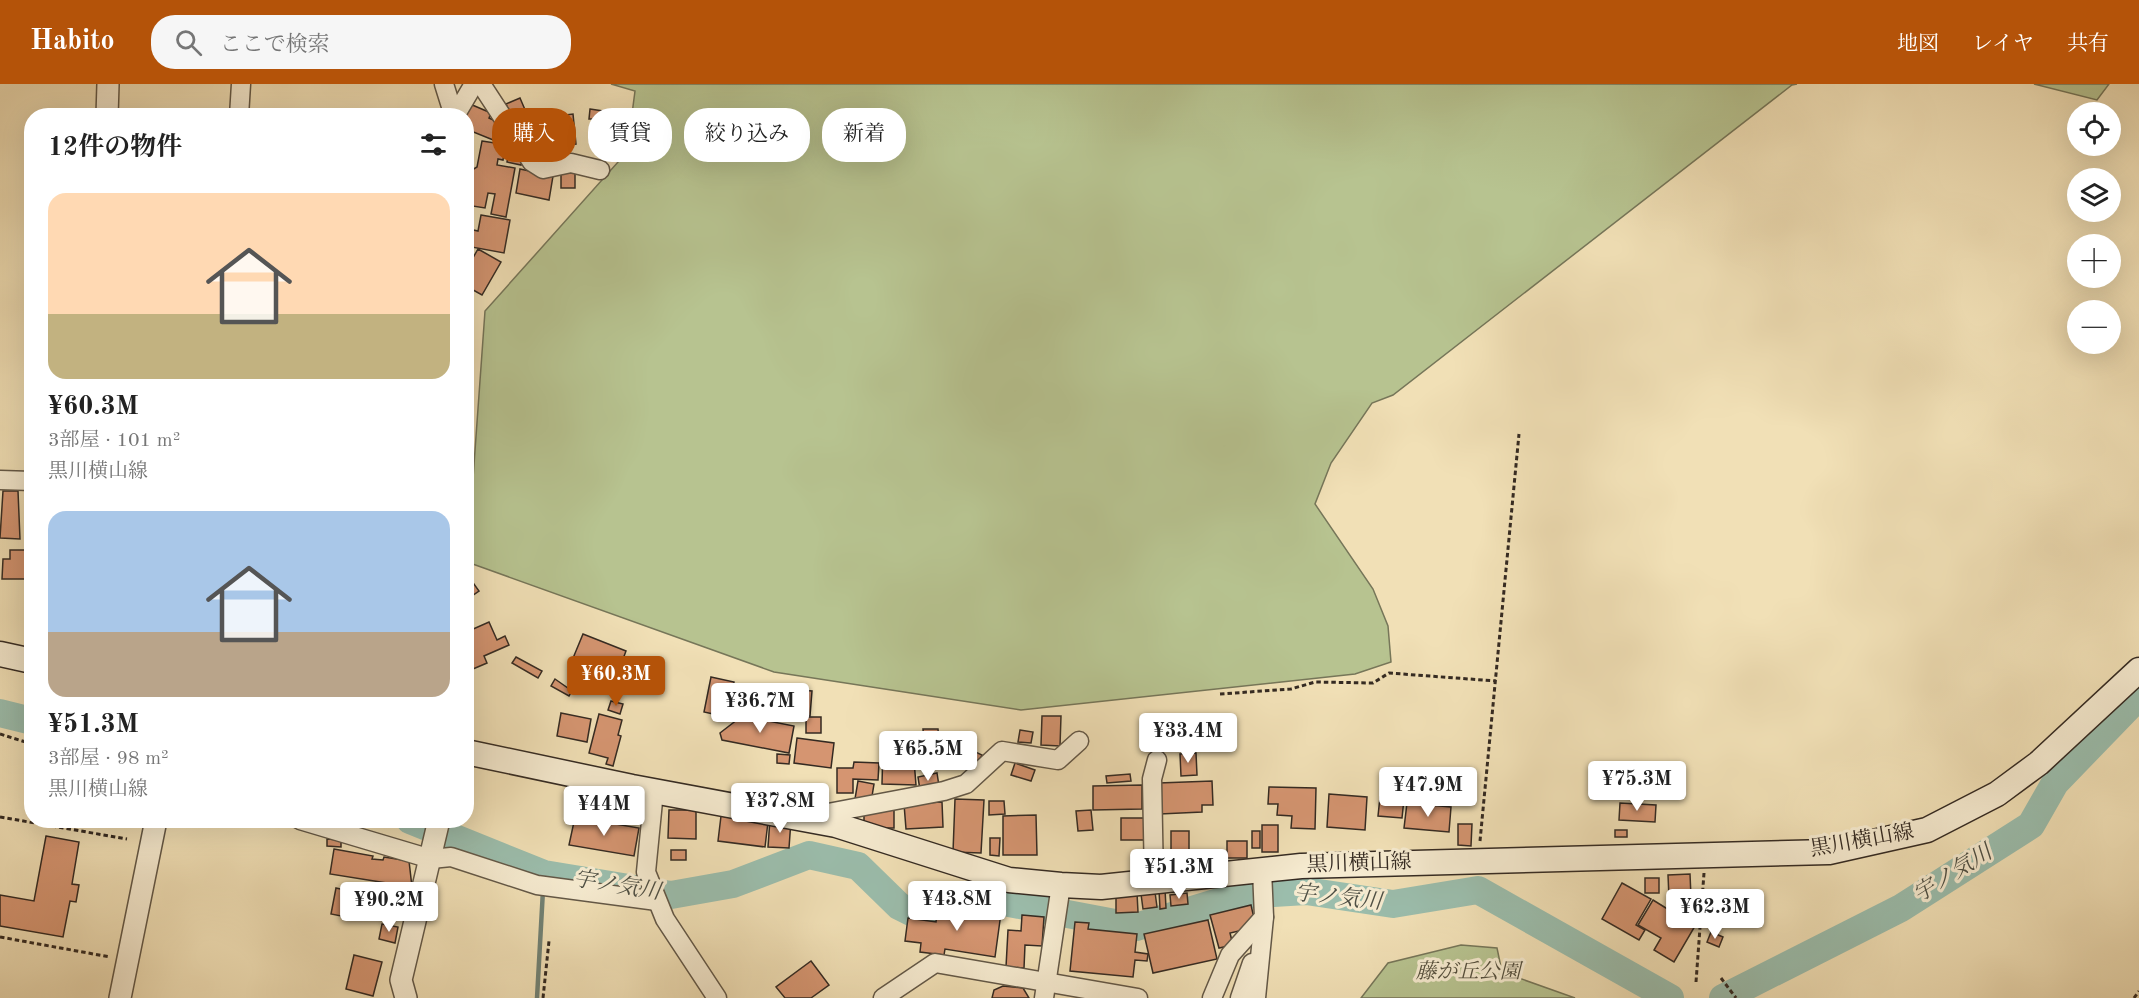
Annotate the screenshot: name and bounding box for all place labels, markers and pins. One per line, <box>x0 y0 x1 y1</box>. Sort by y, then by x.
pin: ¥60.3M <box>567 656 665 707</box>
pin: ¥36.7M <box>711 683 809 734</box>
pin: ¥33.4M <box>1139 713 1237 764</box>
pin: ¥65.5M <box>879 731 977 782</box>
pin: ¥75.3M <box>1588 761 1686 812</box>
pin: ¥47.9M <box>1379 767 1477 818</box>
pin: ¥37.8M <box>731 783 829 834</box>
pin: ¥44M <box>568 786 640 837</box>
pin: ¥51.3M <box>1130 849 1228 900</box>
pin: ¥43.8M <box>908 881 1006 932</box>
pin: ¥90.2M <box>340 882 438 933</box>
pin: ¥62.3M <box>1666 889 1764 940</box>

